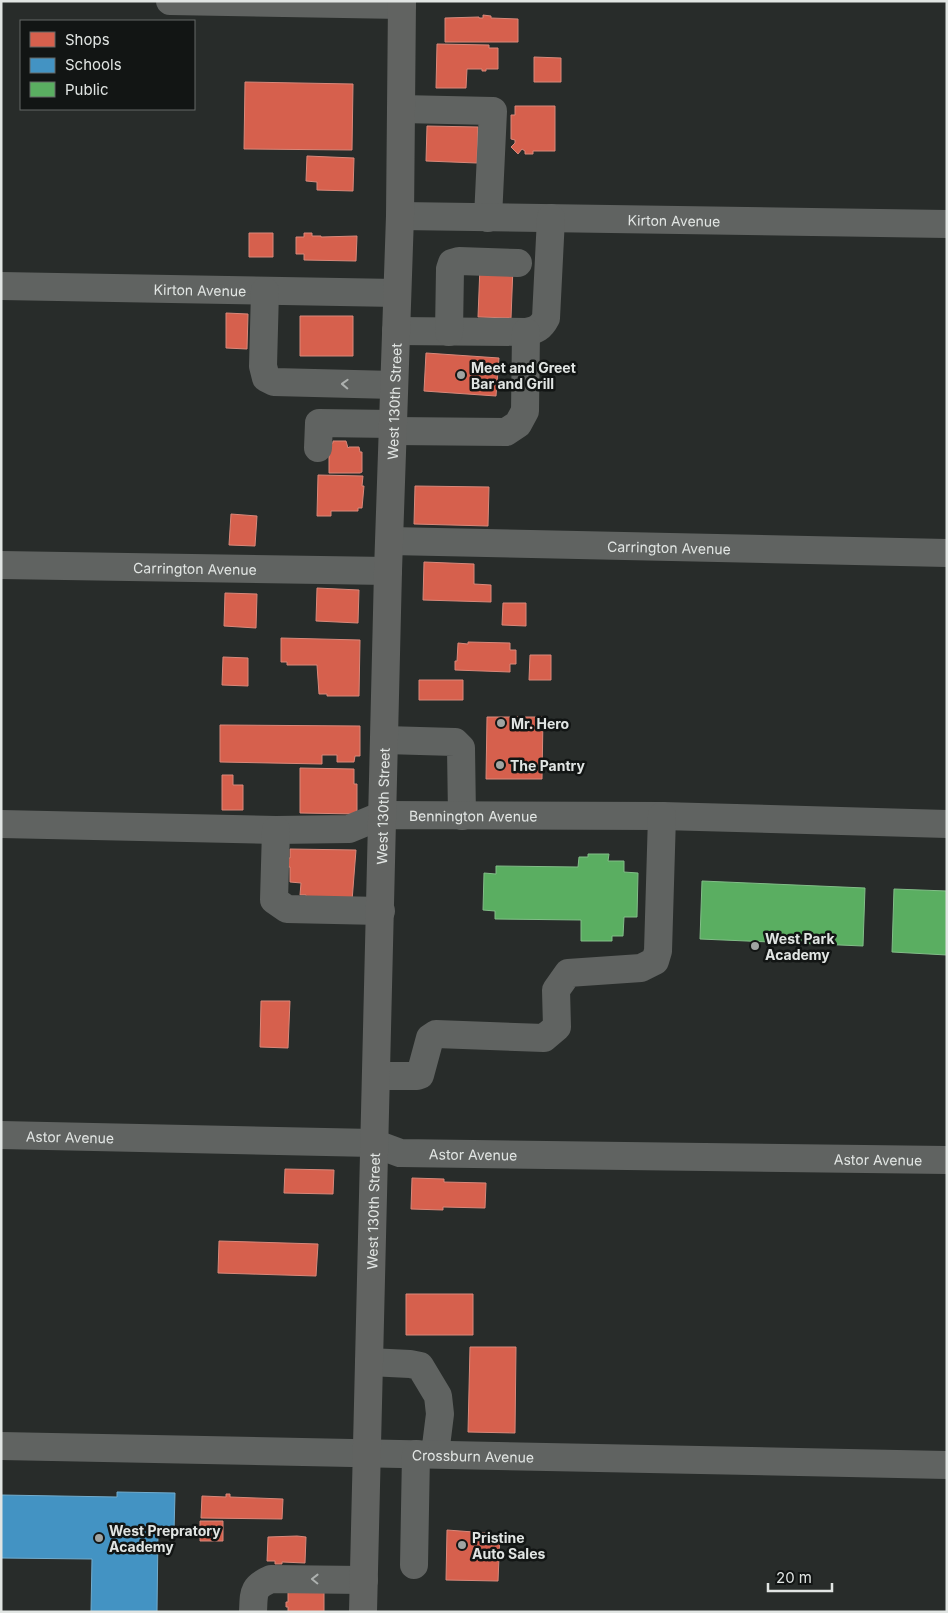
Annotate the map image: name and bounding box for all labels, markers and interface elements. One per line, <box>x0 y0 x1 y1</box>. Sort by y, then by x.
legend <box>20 20 195 110</box>
text: Shops <box>65 30 110 49</box>
text: Schools <box>65 55 122 74</box>
text: Public <box>65 80 108 99</box>
street label: Kirton Avenue <box>627 211 721 229</box>
street label: Kirton Avenue <box>153 280 247 299</box>
street label: West 130th Street <box>383 342 404 460</box>
place label: Meet and Greet Bar and Grill <box>471 359 576 392</box>
marker: Meet and Greet Bar and Grill <box>455 369 467 381</box>
one-way arrow <box>341 379 349 389</box>
street label: Carrington Avenue <box>607 537 731 557</box>
street label: Carrington Avenue <box>133 559 257 577</box>
place label: Mr. Hero <box>511 715 570 732</box>
marker: Mr. Hero <box>495 717 507 729</box>
street label: West 130th Street <box>372 747 392 865</box>
place label: The Pantry <box>510 757 586 774</box>
marker: The Pantry <box>494 759 506 771</box>
street label: Bennington Avenue <box>409 807 537 824</box>
place label: West Park Academy <box>765 930 835 963</box>
marker: West Park Academy <box>749 940 761 952</box>
street label: Astor Avenue <box>26 1127 114 1146</box>
street label: Astor Avenue <box>429 1145 517 1163</box>
street label: Astor Avenue <box>834 1150 922 1168</box>
street label: West 130th Street <box>363 1152 383 1270</box>
street label: Crossburn Avenue <box>412 1446 534 1465</box>
place label: West Prepratory Academy <box>109 1522 221 1555</box>
place label: Pristine Auto Sales <box>472 1529 545 1562</box>
marker: West Prepratory Academy <box>93 1532 105 1544</box>
marker: Pristine Auto Sales <box>456 1539 468 1551</box>
scale bar <box>768 1560 832 1592</box>
text: 20 m <box>776 1568 812 1587</box>
one-way arrow <box>311 1574 319 1584</box>

